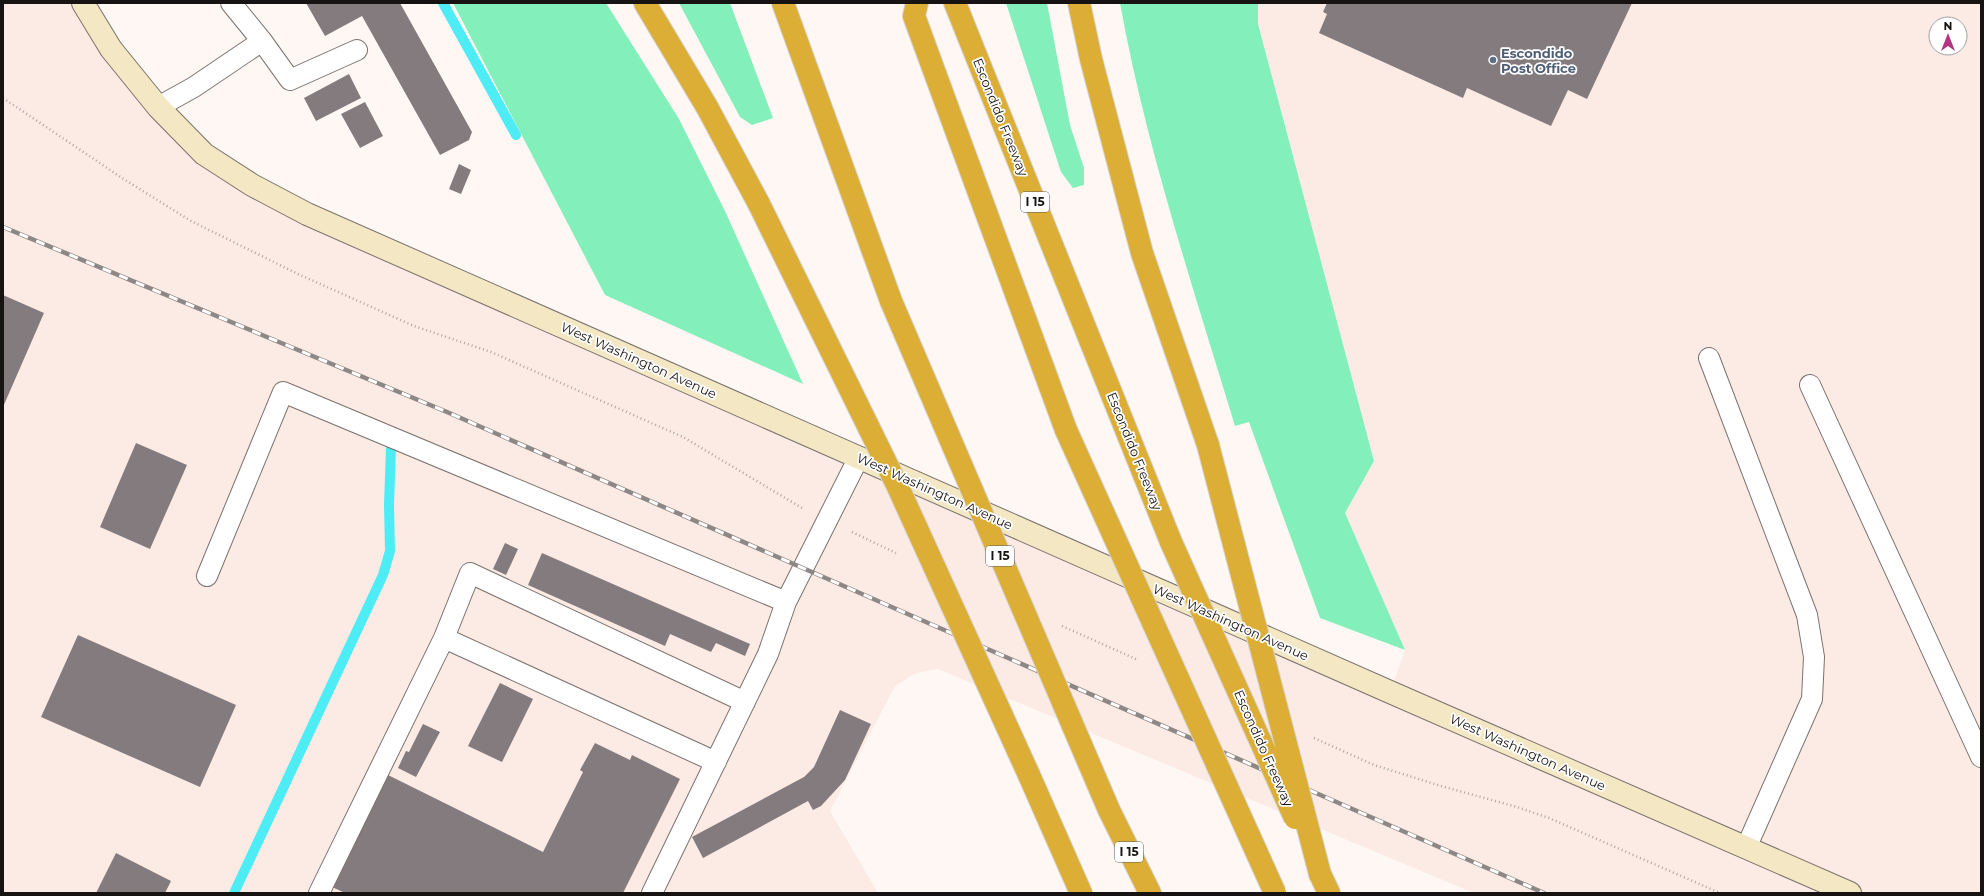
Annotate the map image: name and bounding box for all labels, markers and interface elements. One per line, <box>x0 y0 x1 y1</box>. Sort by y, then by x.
north arrow <box>1928 16 1968 56</box>
text: N <box>1944 19 1952 33</box>
place label: Escondido Post Office <box>1501 45 1576 76</box>
marker: Escondido Post Office <box>1488 55 1498 65</box>
street label: Escondido Freeway <box>970 56 1032 179</box>
road number: I 15 <box>1021 192 1049 212</box>
street label: West Washington Avenue <box>559 318 719 402</box>
street label: Escondido Freeway <box>1104 390 1166 513</box>
street label: West Washington Avenue <box>855 449 1015 533</box>
road number: I 15 <box>986 546 1014 566</box>
street label: West Washington Avenue <box>1151 580 1311 664</box>
street label: Escondido Freeway <box>1231 687 1297 810</box>
street label: West Washington Avenue <box>1448 710 1608 794</box>
road number: I 15 <box>1115 842 1143 862</box>

